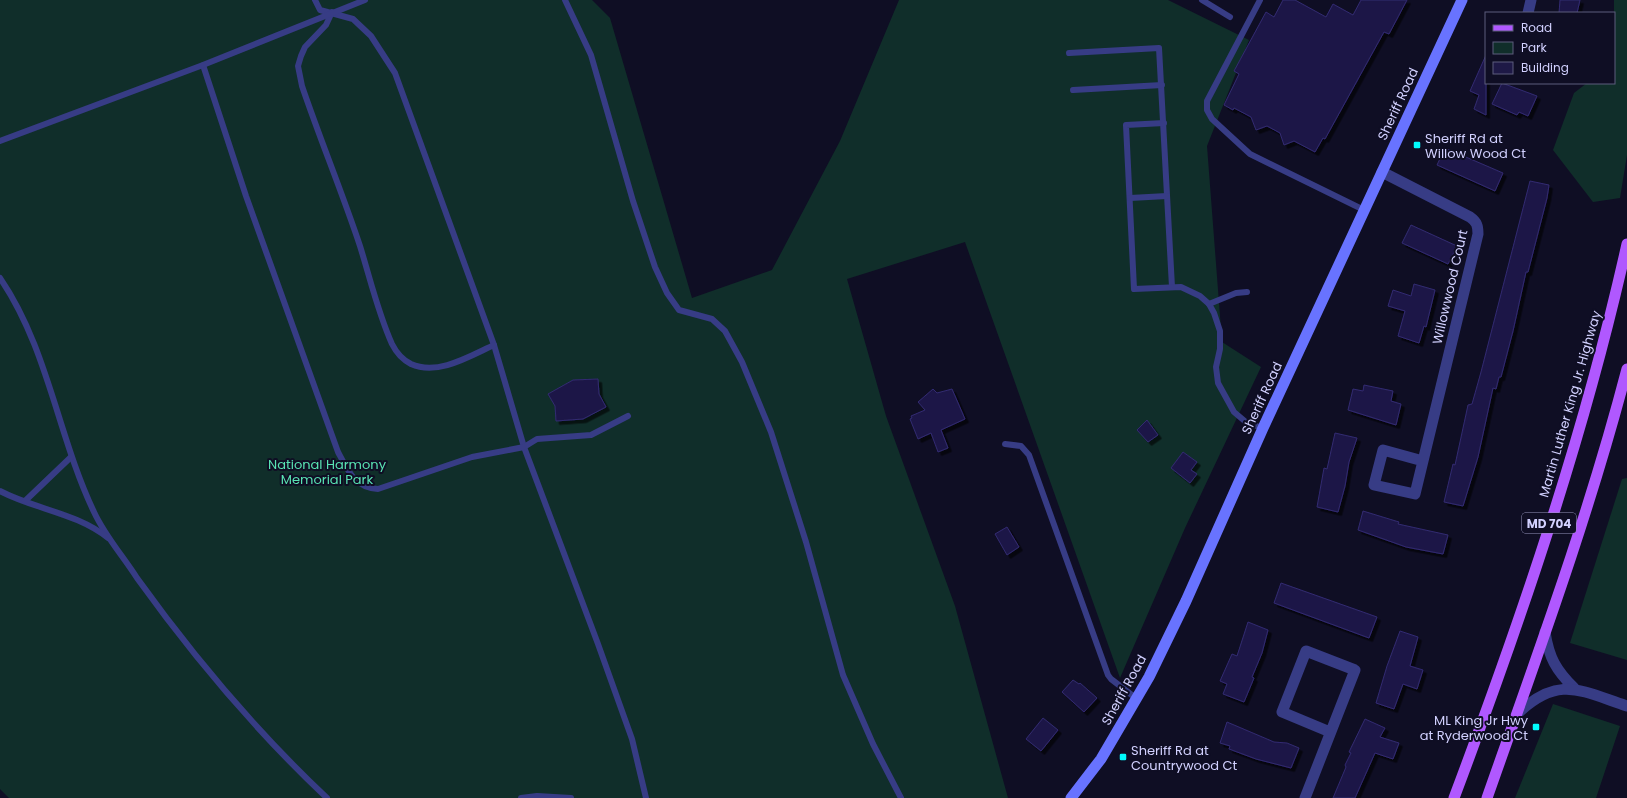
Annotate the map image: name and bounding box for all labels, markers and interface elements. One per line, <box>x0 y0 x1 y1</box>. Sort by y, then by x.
legend <box>1485 12 1615 84</box>
text: Road <box>1521 19 1552 36</box>
text: Park <box>1521 39 1548 56</box>
text: Building <box>1521 59 1569 76</box>
street label: Sheriff Road <box>1373 65 1423 143</box>
place label: Sheriff Rd at Willow Wood Ct <box>1425 129 1526 163</box>
marker: Sheriff Rd at Willow Wood Ct <box>1412 140 1422 150</box>
street label: Willowwood Court <box>1428 228 1472 346</box>
street label: Martin Luther King Jr. Highway <box>1534 308 1606 500</box>
street label: Sheriff Road <box>1237 359 1287 437</box>
park label: National Harmony Memorial Park <box>268 455 387 489</box>
road number: MD 704 <box>1522 513 1576 533</box>
street label: Sheriff Road <box>1097 651 1151 729</box>
place label: ML King Jr Hwy at Ryderwood Ct <box>1420 711 1529 745</box>
marker: ML King Jr Hwy at Ryderwood Ct <box>1531 722 1541 732</box>
place label: Sheriff Rd at Countrywood Ct <box>1131 741 1237 775</box>
marker: Sheriff Rd at Countrywood Ct <box>1118 752 1128 762</box>

